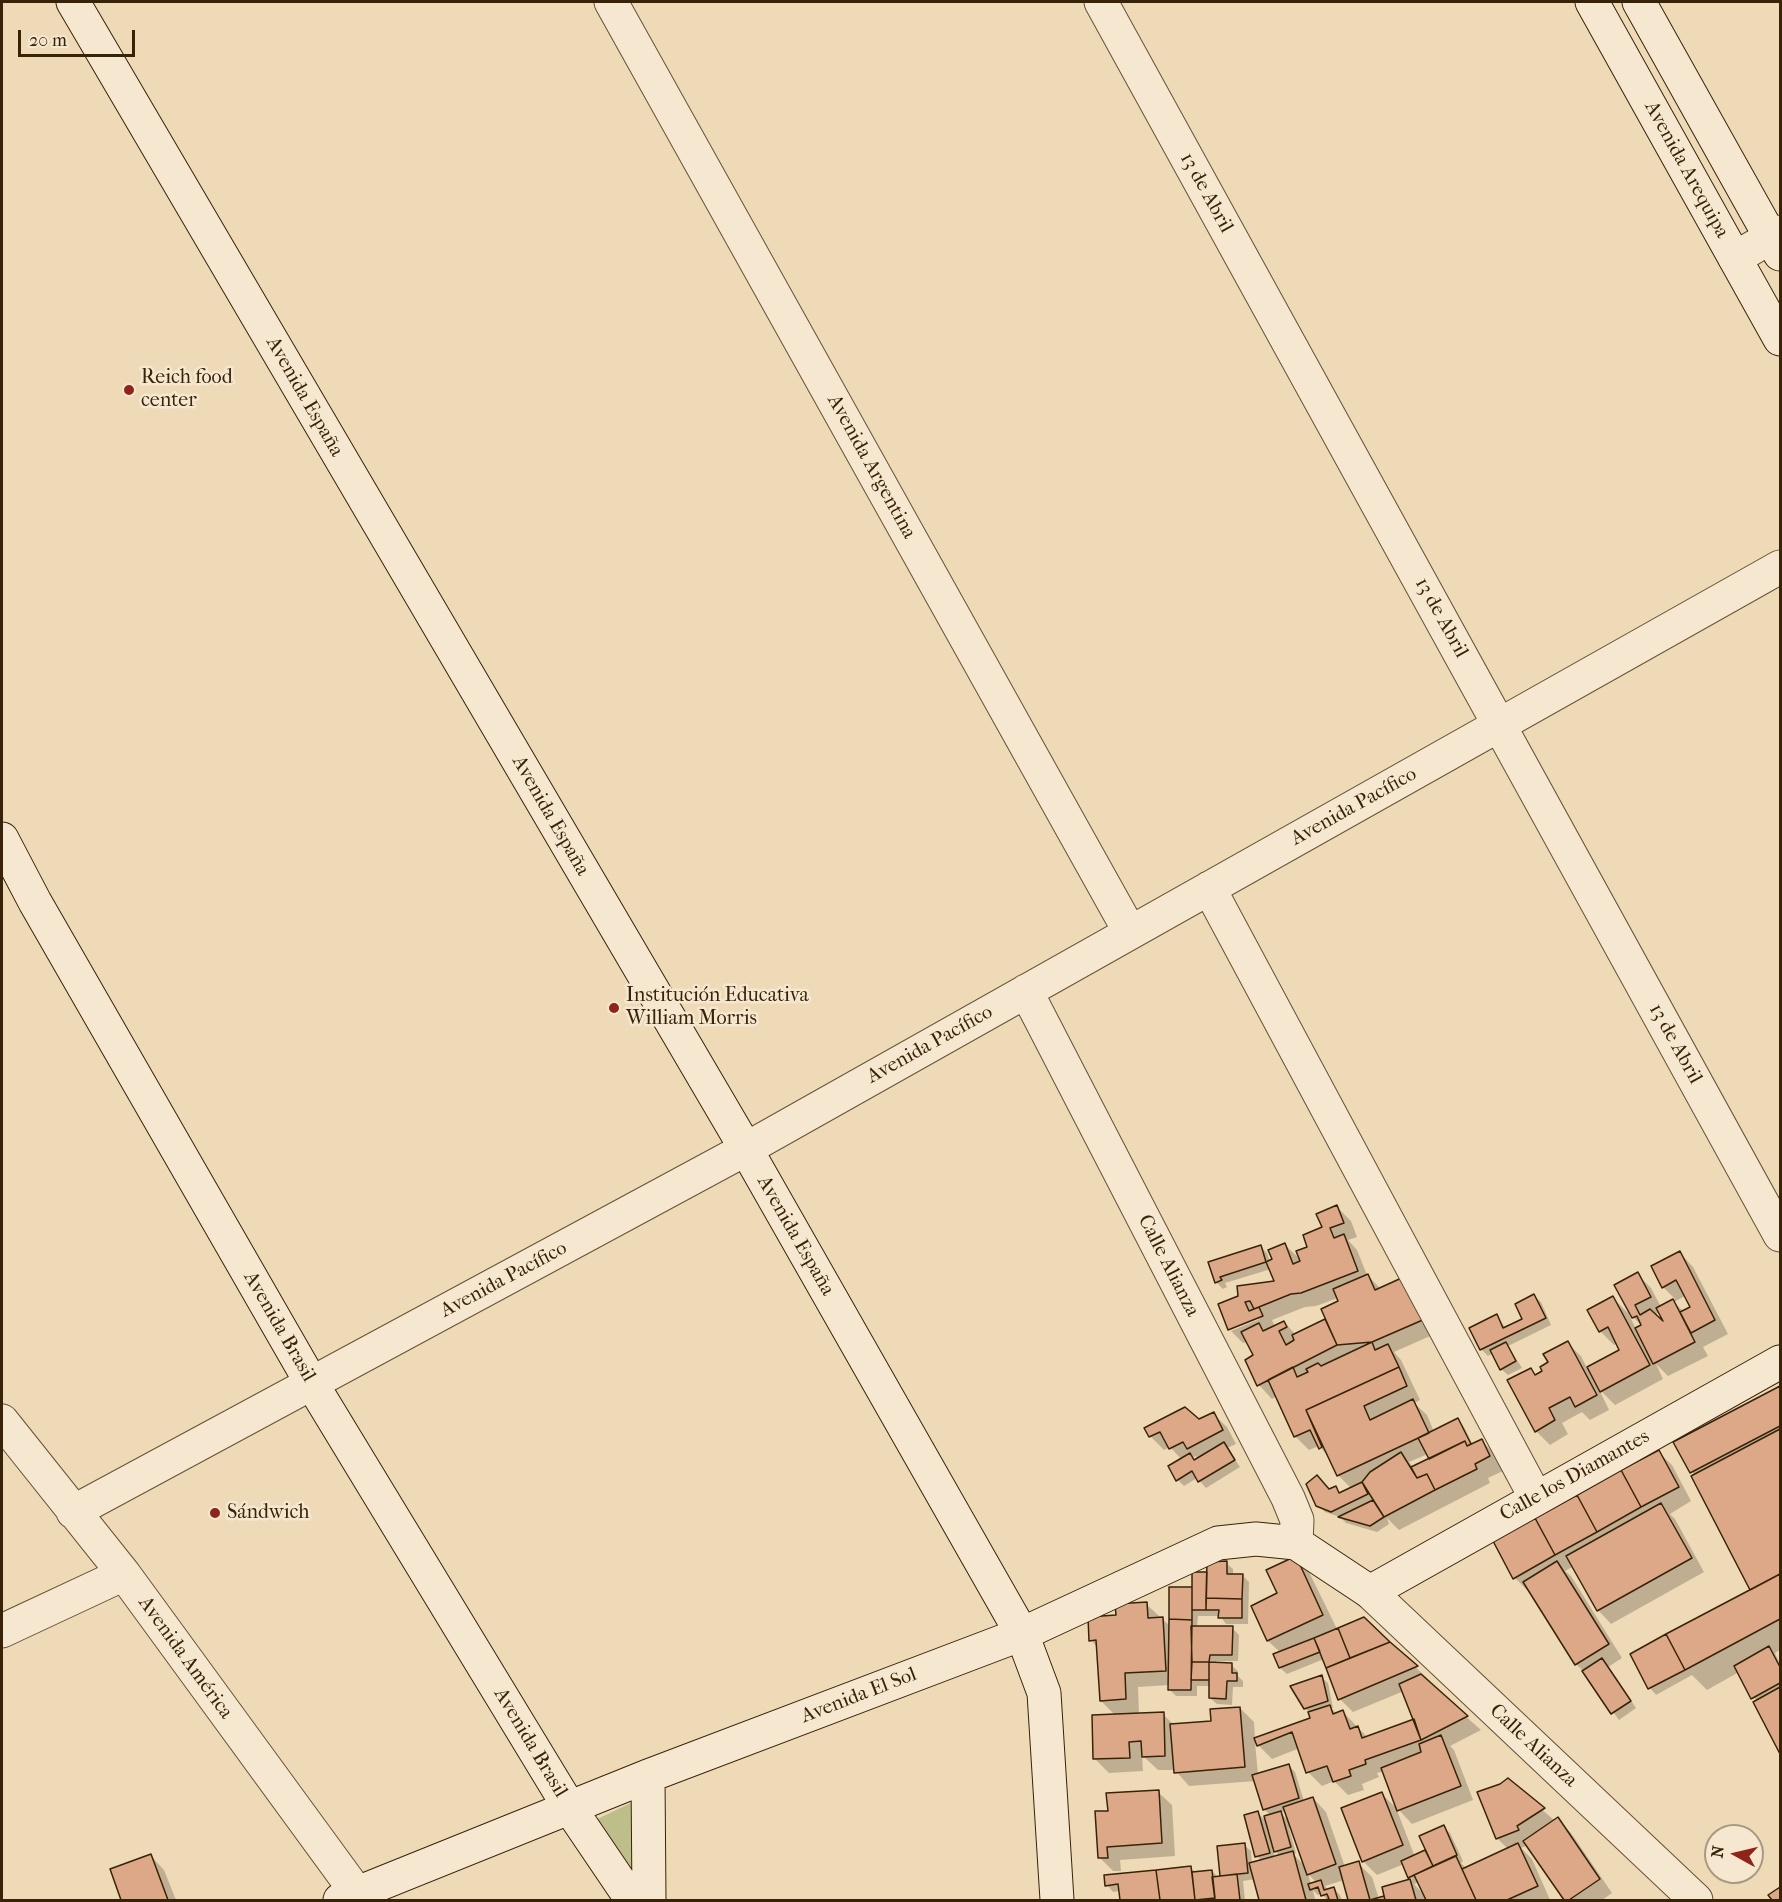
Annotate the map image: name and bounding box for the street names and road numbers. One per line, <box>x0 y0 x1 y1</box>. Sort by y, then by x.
street label: Avenida Arequipa <box>1638 97 1734 243</box>
street label: 13 de Abril <box>1174 149 1238 237</box>
street label: Avenida España <box>260 333 348 461</box>
street label: Avenida Argentina <box>821 391 921 543</box>
street label: 13 de Abril <box>1409 574 1473 662</box>
street label: Avenida España <box>506 752 594 880</box>
street label: Avenida Pacífico <box>1287 763 1421 851</box>
street label: 13 de Abril <box>1643 1000 1707 1088</box>
street label: Avenida Pacífico <box>863 1001 997 1089</box>
street label: Avenida España <box>751 1172 839 1300</box>
street label: Calle Alianza <box>1132 1211 1204 1321</box>
street label: Avenida Pacífico <box>437 1237 571 1323</box>
street label: Avenida Brasil <box>238 1268 320 1386</box>
street label: Calle los Diamantes <box>1496 1425 1654 1527</box>
street label: Avenida América <box>133 1592 237 1724</box>
street label: Avenida El Sol <box>798 1663 920 1729</box>
street label: Avenida Brasil <box>488 1684 572 1802</box>
street label: Calle Alianza <box>1484 1699 1582 1793</box>

